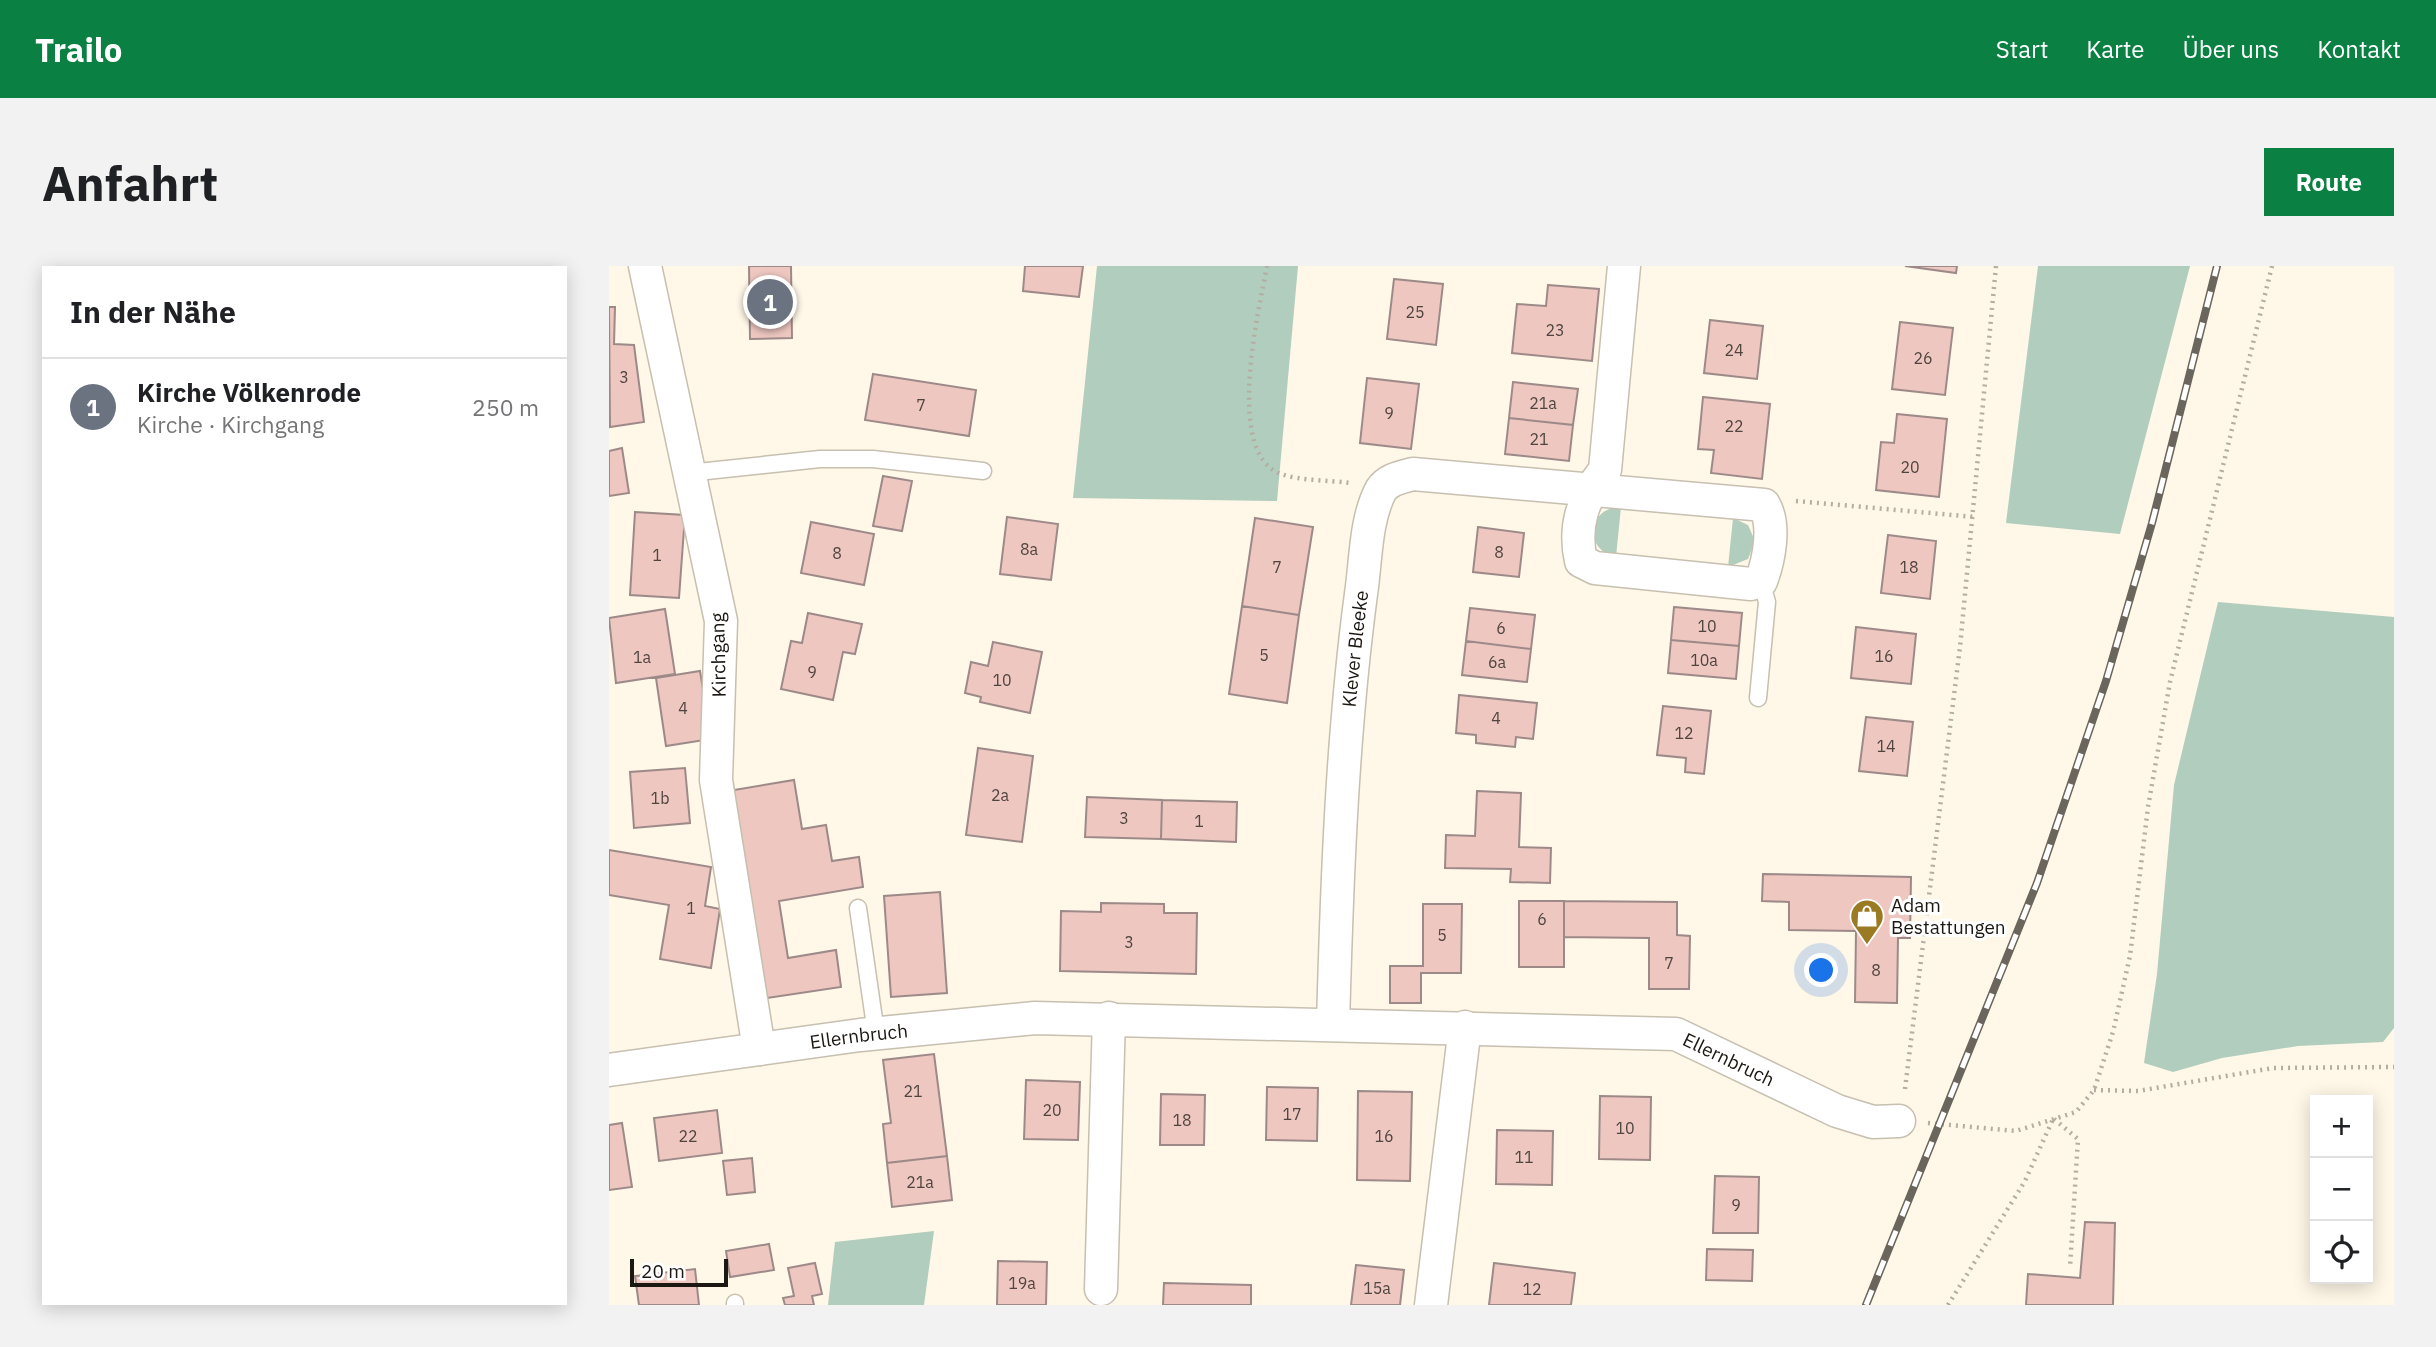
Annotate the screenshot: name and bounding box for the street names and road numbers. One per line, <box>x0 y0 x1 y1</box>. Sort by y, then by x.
street label: Klever Bleeke <box>1337 589 1373 708</box>
street label: Kirchgang <box>705 612 731 698</box>
street label: Ellernbruch <box>808 1018 909 1054</box>
street label: Ellernbruch <box>1679 1027 1779 1091</box>

